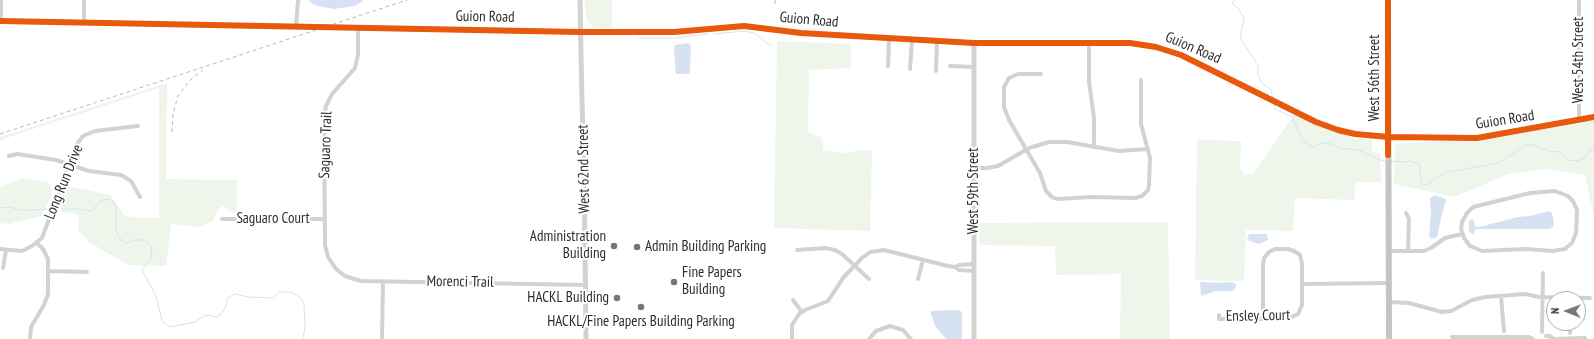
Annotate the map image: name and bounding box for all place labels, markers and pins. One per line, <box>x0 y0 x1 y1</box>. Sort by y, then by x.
place label: Administration Building <box>530 228 606 263</box>
place label: Admin Building Parking <box>645 238 766 256</box>
marker: Administration Building <box>609 241 619 251</box>
marker: Admin Building Parking <box>632 242 642 252</box>
place label: Fine Papers Building <box>682 264 742 299</box>
marker: Fine Papers Building <box>669 277 679 287</box>
place label: HACKL Building <box>527 289 609 307</box>
marker: HACKL Building <box>612 293 622 303</box>
marker: HACKL/Fine Papers Building Parking <box>636 302 646 312</box>
place label: HACKL/Fine Papers Building Parking <box>547 313 735 331</box>

